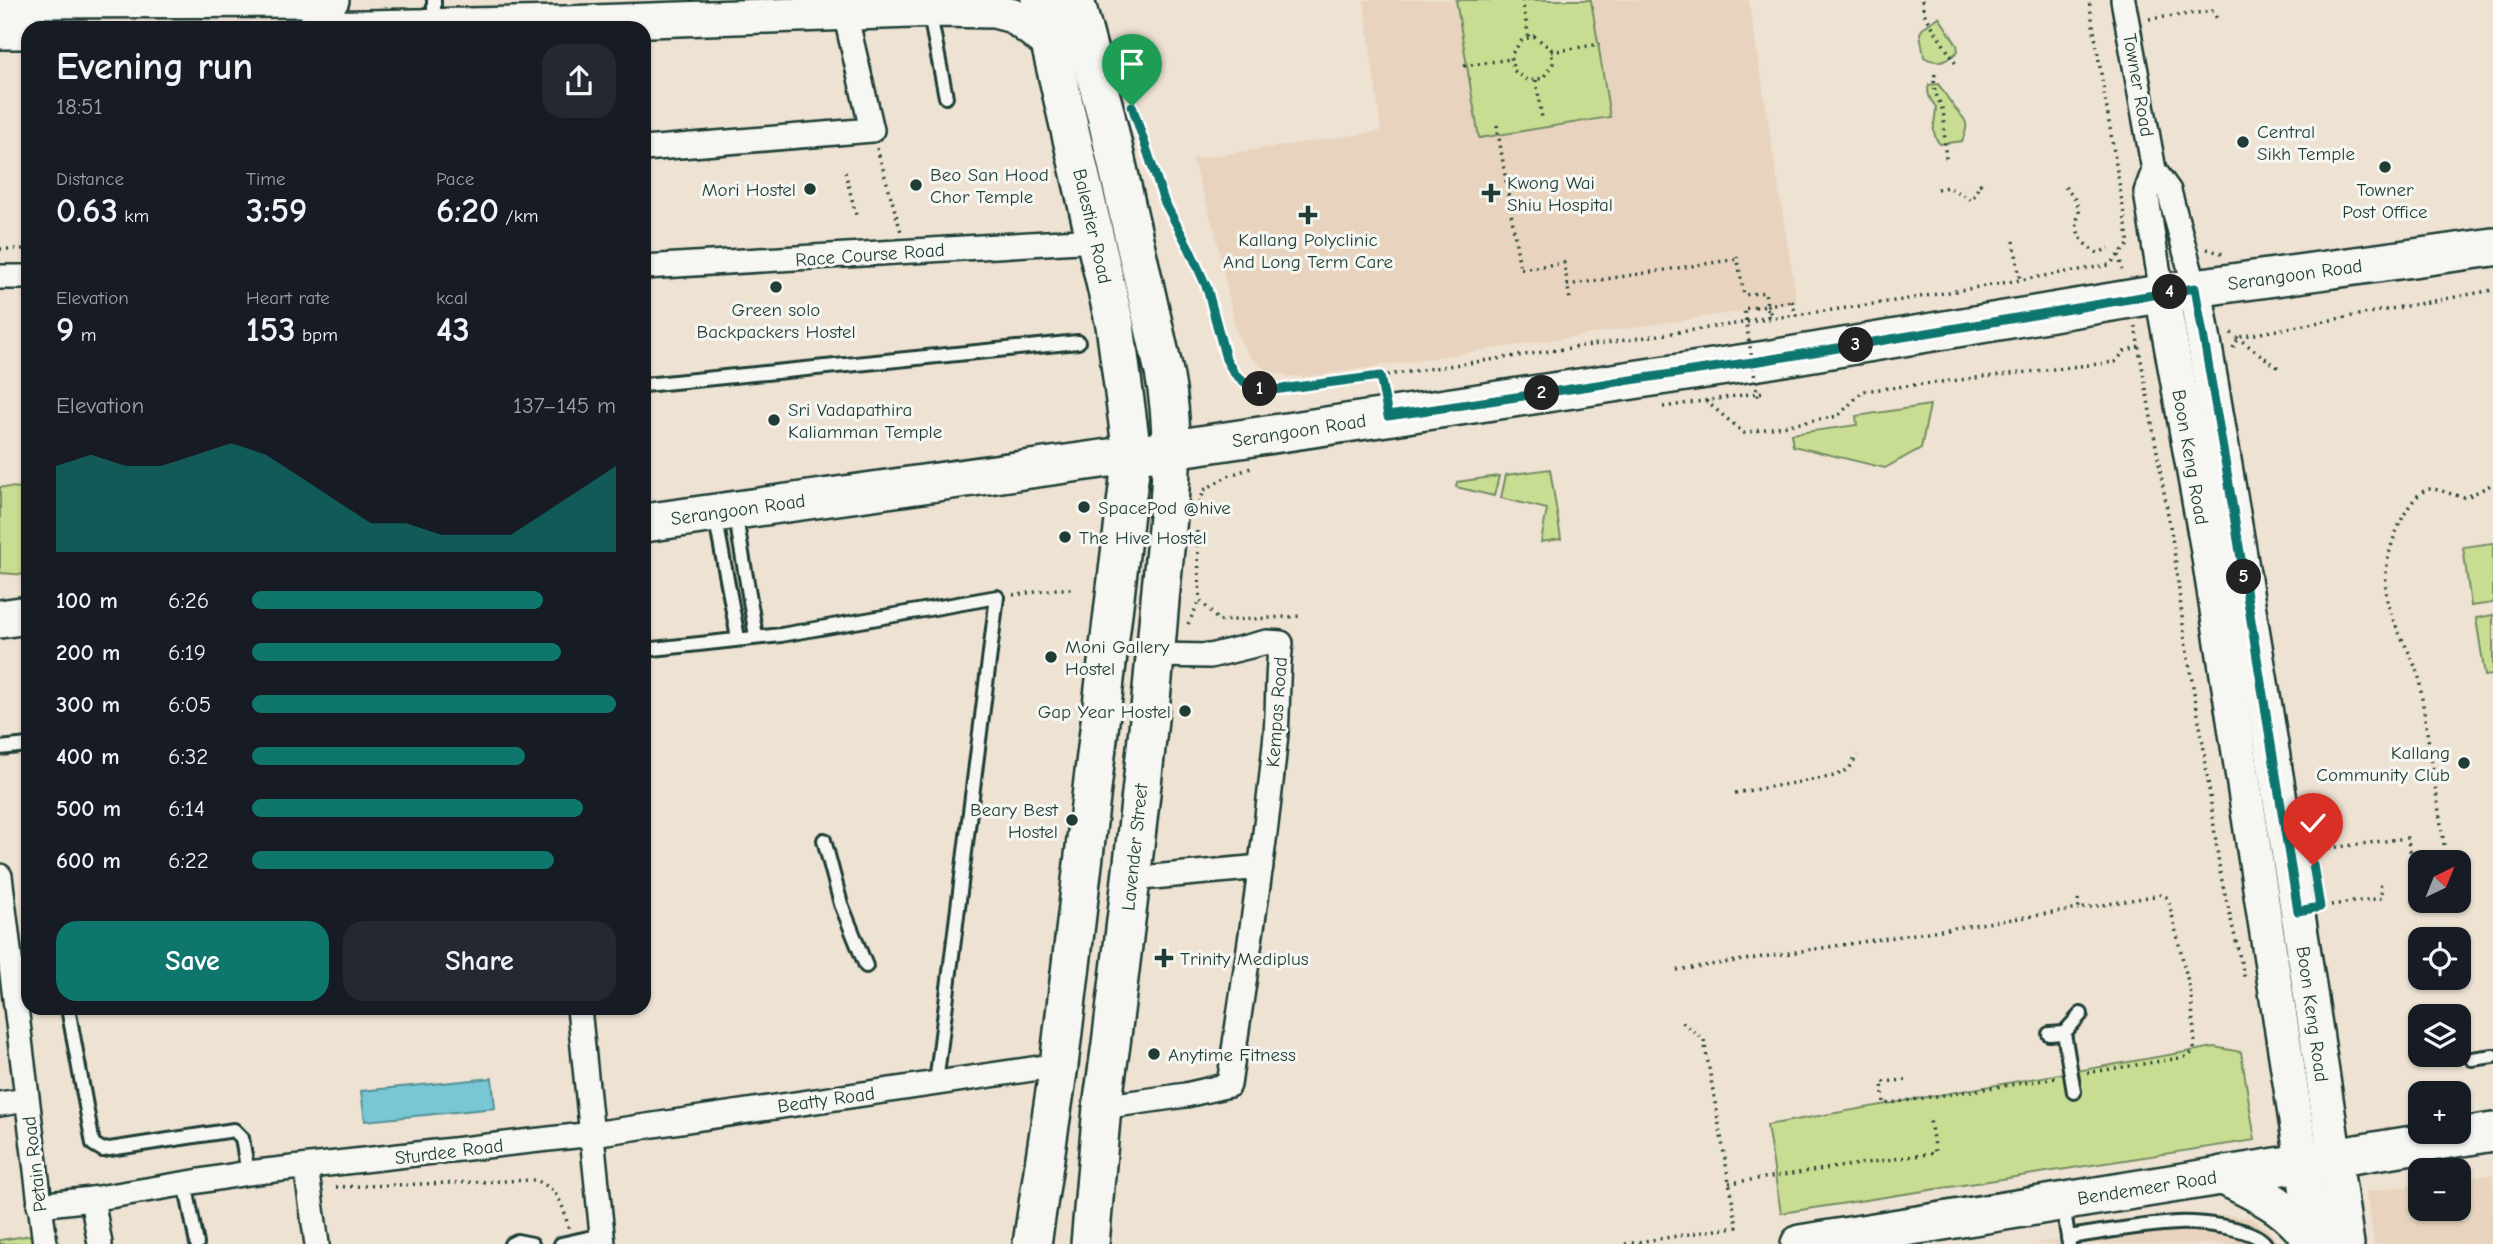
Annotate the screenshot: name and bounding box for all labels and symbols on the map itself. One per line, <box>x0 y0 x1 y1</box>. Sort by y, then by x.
street label: Towner Road <box>2118 32 2158 138</box>
pin <box>1102 34 1162 106</box>
place label: Central Sikh Temple <box>2257 121 2355 165</box>
marker: Central Sikh Temple <box>2235 134 2251 150</box>
marker: Towner Post Office <box>2377 159 2393 175</box>
place label: Beo San Hood Chor Temple <box>930 164 1049 208</box>
street label: Balestier Road <box>1068 167 1116 286</box>
place label: Kwong Wai Shiu Hospital <box>1507 172 1613 216</box>
marker: Beo San Hood Chor Temple <box>908 177 924 193</box>
place label: Mori Hostel <box>702 179 796 201</box>
place label: Towner Post Office <box>2342 179 2428 223</box>
marker: Mori Hostel <box>802 181 818 197</box>
marker: Kwong Wai Shiu Hospital <box>1481 183 1501 203</box>
marker: Kallang Polyclinic And Long Term Care <box>1298 205 1318 225</box>
place label: Kallang Polyclinic And Long Term Care <box>1223 229 1393 273</box>
street label: Race Course Road <box>795 239 945 271</box>
street label: Serangoon Road <box>2226 255 2364 295</box>
pin: 4 <box>2152 274 2188 310</box>
marker: Green solo Backpackers Hostel <box>768 279 784 295</box>
place label: Green solo Backpackers Hostel <box>696 299 856 343</box>
pin: 3 <box>1839 328 1874 362</box>
pin: 1 <box>1242 372 1278 406</box>
pin: 2 <box>1524 376 1560 410</box>
street label: Boon Keng Road <box>2167 388 2213 526</box>
place label: Sri Vadapathira Kaliamman Temple <box>788 399 942 443</box>
street label: Serangoon Road <box>1230 410 1368 452</box>
marker: Sri Vadapathira Kaliamman Temple <box>766 412 782 428</box>
street label: Serangoon Road <box>669 490 807 530</box>
place label: SpacePod @hive <box>1098 497 1231 519</box>
marker: SpacePod @hive <box>1076 499 1092 515</box>
place label: The Hive Hostel <box>1079 527 1207 549</box>
marker: The Hive Hostel <box>1057 529 1073 545</box>
pin: 5 <box>2226 560 2262 594</box>
place label: Moni Gallery Hostel <box>1065 636 1170 680</box>
marker: Moni Gallery Hostel <box>1043 649 1059 665</box>
street label: Kempas Road <box>1262 656 1292 768</box>
place label: Gap Year Hostel <box>1038 701 1171 723</box>
marker: Gap Year Hostel <box>1177 703 1193 719</box>
place label: Kallang Community Club <box>2316 742 2450 786</box>
marker: Kallang Community Club <box>2456 755 2472 771</box>
street label: Lavender Street <box>1117 782 1153 912</box>
pin <box>2283 793 2343 865</box>
place label: Beary Best Hostel <box>970 799 1059 843</box>
marker: Beary Best Hostel <box>1064 812 1080 828</box>
north arrow <box>2408 850 2471 914</box>
street label: Boon Keng Road <box>2292 945 2332 1083</box>
marker: Trinity Mediplus <box>1154 948 1174 968</box>
place label: Trinity Mediplus <box>1180 948 1309 970</box>
place label: Anytime Fitness <box>1168 1044 1296 1066</box>
marker: Anytime Fitness <box>1146 1046 1162 1062</box>
street label: Beatty Road <box>776 1082 876 1118</box>
street label: Petain Road <box>18 1115 52 1213</box>
street label: Sturdee Road <box>394 1134 505 1170</box>
street label: Bendemeer Road <box>2076 1166 2219 1210</box>

